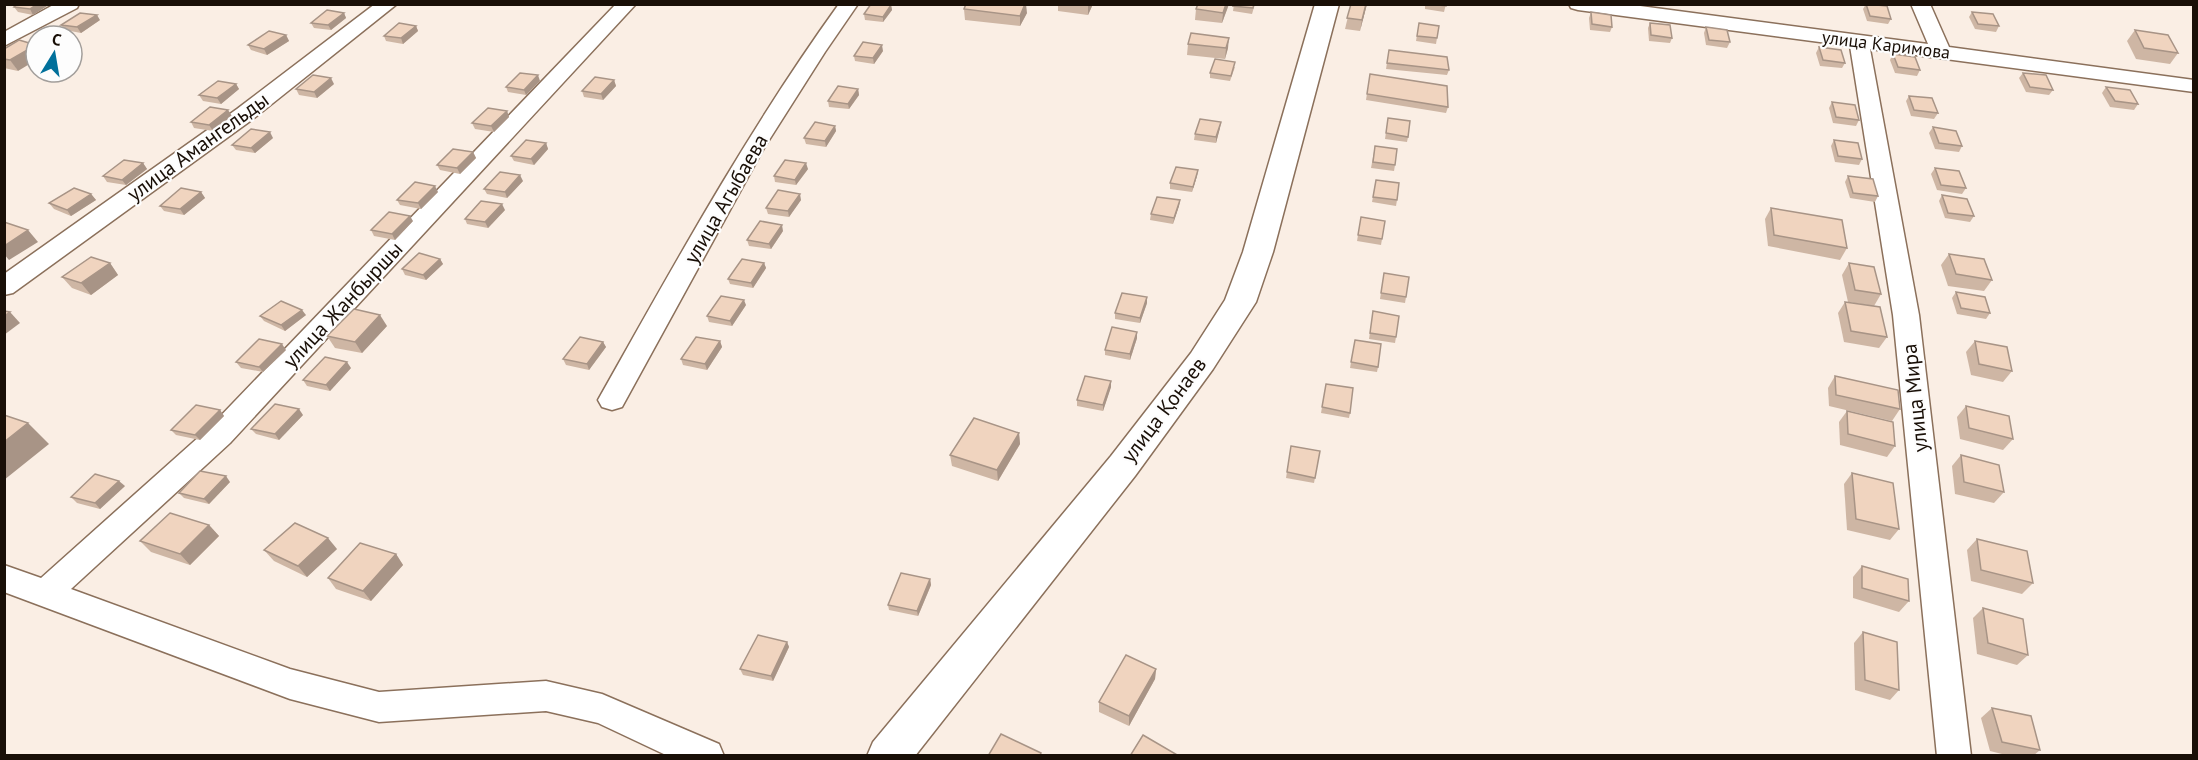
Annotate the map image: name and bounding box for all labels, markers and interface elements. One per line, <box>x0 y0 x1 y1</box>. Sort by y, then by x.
north arrow <box>24 24 84 84</box>
street label: улица Каримова <box>1821 25 1952 64</box>
text: С <box>51 29 63 50</box>
street label: улица Амангельды <box>121 86 274 207</box>
street label: улица Агыбаева <box>677 129 774 269</box>
street label: улица Жанбыршы <box>277 236 408 374</box>
street label: улица Мира <box>1895 342 1934 454</box>
street label: улица Қонаев <box>1115 352 1212 468</box>

